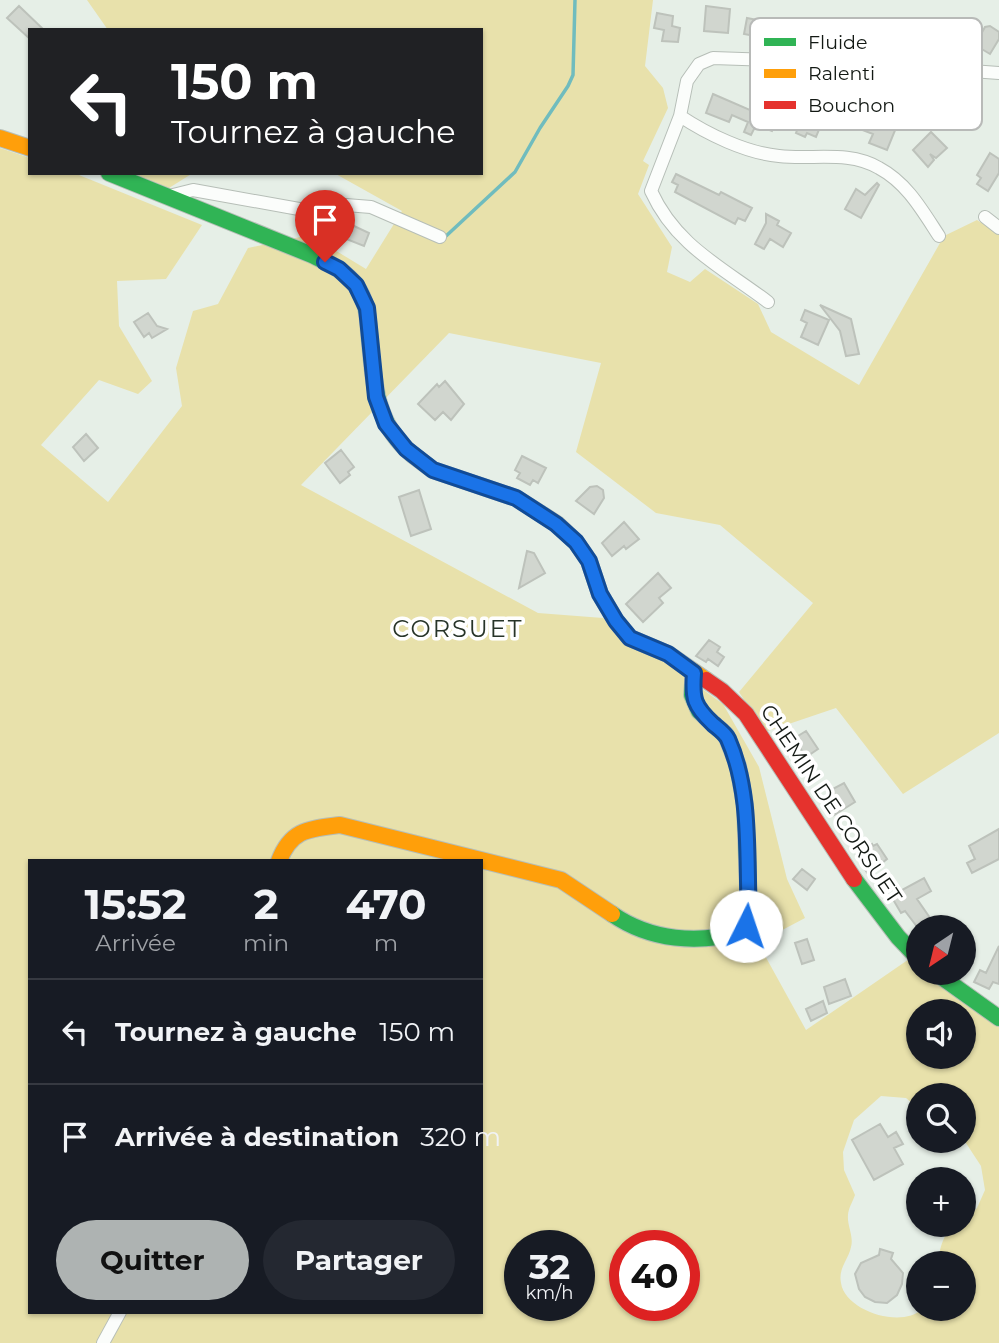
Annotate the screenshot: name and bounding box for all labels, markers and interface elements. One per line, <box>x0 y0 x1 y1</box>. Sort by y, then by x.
legend <box>750 18 982 130</box>
text: Fluide <box>808 31 867 54</box>
text: 150 m <box>171 52 318 111</box>
icon: left <box>56 56 147 147</box>
text: Ralenti <box>808 62 875 85</box>
text: Bouchon <box>808 94 895 117</box>
text: Tournez à gauche <box>171 112 456 151</box>
pin <box>295 190 355 262</box>
icon: arrive <box>306 201 344 239</box>
district label: CORSUET <box>392 614 524 643</box>
street label: CHEMIN DE CORSUET <box>755 700 907 908</box>
text: 15:52 <box>84 878 187 930</box>
text: 2 <box>254 878 278 930</box>
text: 470 <box>346 878 427 930</box>
position arrow <box>709 889 783 963</box>
north arrow <box>906 915 976 985</box>
map controls <box>906 915 976 1321</box>
text: Arrivée <box>95 929 176 957</box>
text: min <box>243 929 289 957</box>
text: m <box>374 929 398 957</box>
button: sound <box>906 999 976 1069</box>
icon: left <box>56 1013 94 1051</box>
text: Tournez à gauche <box>115 1016 357 1048</box>
text: 150 m <box>379 1016 455 1048</box>
button: search <box>906 1083 976 1153</box>
icon: arrive <box>56 1118 94 1156</box>
text: Arrivée à destination <box>115 1121 399 1153</box>
text: 320 m <box>420 1121 501 1153</box>
button: + <box>906 1167 976 1237</box>
button: Quitter <box>56 1220 249 1300</box>
button: Partager <box>263 1220 455 1300</box>
speed limit sign: 40 <box>609 1230 700 1321</box>
text: 32 <box>529 1245 570 1288</box>
button: − <box>906 1251 976 1321</box>
text: km/h <box>525 1282 574 1304</box>

